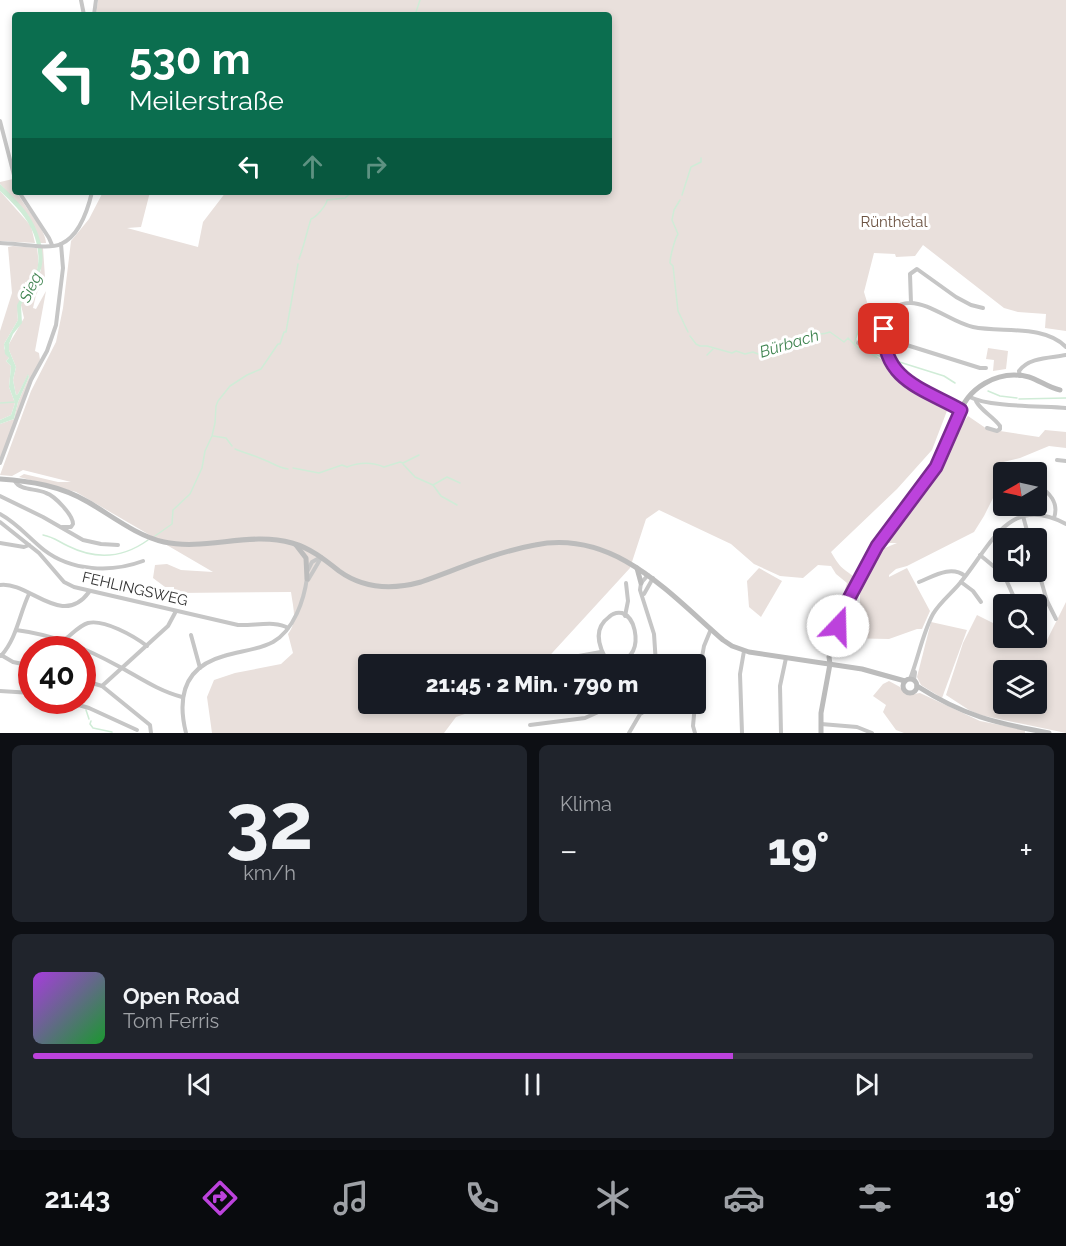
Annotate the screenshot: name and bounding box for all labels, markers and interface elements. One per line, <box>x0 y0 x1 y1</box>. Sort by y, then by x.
text: 530 m <box>129 35 251 84</box>
icon: left <box>30 36 108 114</box>
text: Meilerstraße <box>129 85 284 116</box>
icon: left <box>233 150 266 183</box>
icon: ahead <box>296 150 329 183</box>
icon: right <box>359 150 392 183</box>
park label: Rünthetal <box>860 213 928 231</box>
water label: Sieg <box>15 269 46 306</box>
pin <box>858 303 909 354</box>
icon: arrive <box>867 312 900 345</box>
water label: Bürbach <box>757 325 821 362</box>
north arrow <box>993 462 1047 516</box>
map controls <box>993 462 1047 714</box>
button: sound <box>993 528 1047 582</box>
street label: FEHLINGSWEG <box>80 568 190 610</box>
position arrow <box>806 594 870 658</box>
button: search <box>993 594 1047 648</box>
speed limit sign: 40 <box>18 636 96 714</box>
button: layers <box>993 660 1047 714</box>
text: 21:45 · 2 Min. · 790 m <box>426 671 638 697</box>
text: 32 <box>226 776 313 867</box>
text: Klima <box>560 792 612 816</box>
text: 19° <box>768 823 829 876</box>
text: − <box>560 831 578 870</box>
text: + <box>1019 831 1033 870</box>
text: km/h <box>243 861 296 885</box>
text: Open Road <box>123 983 240 1009</box>
text: Tom Ferris <box>123 1009 219 1033</box>
icon: previous <box>183 1068 216 1101</box>
icon: pause <box>516 1068 549 1101</box>
icon: next <box>850 1068 883 1101</box>
icon: directions <box>199 1177 241 1219</box>
icon: music <box>330 1177 372 1219</box>
icon: phone <box>461 1177 503 1219</box>
icon: climate <box>592 1177 634 1219</box>
icon: car <box>723 1177 765 1219</box>
icon: filters <box>854 1177 896 1219</box>
text: 21:43 <box>45 1183 110 1214</box>
text: 19° <box>985 1183 1021 1214</box>

